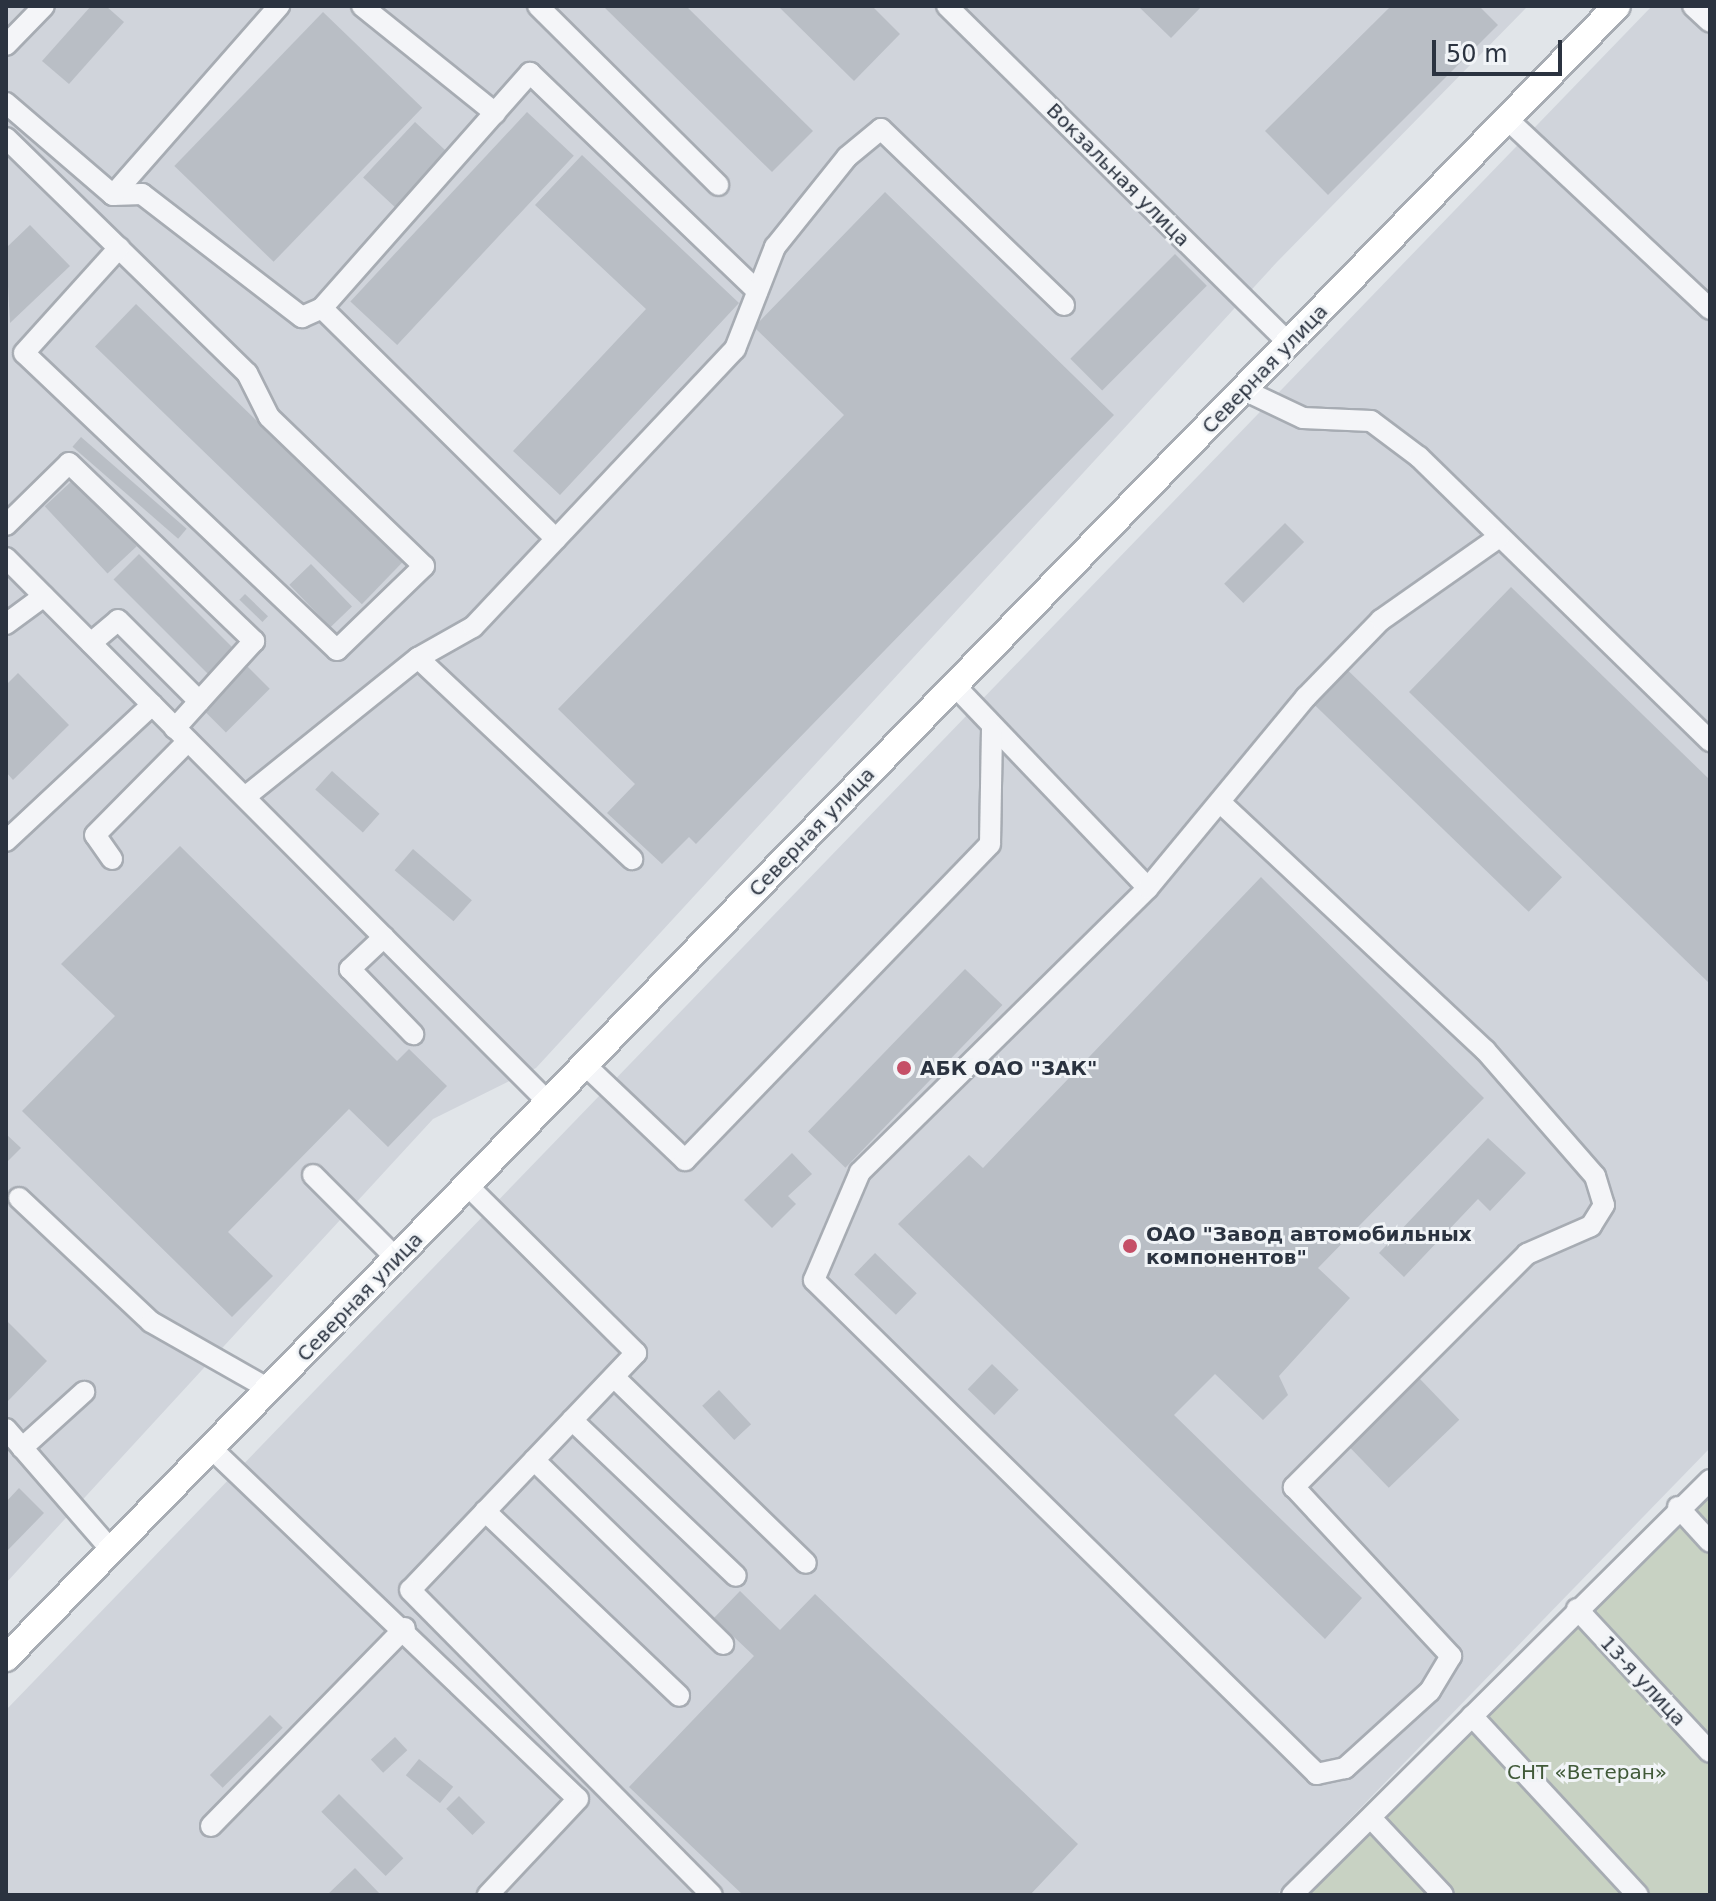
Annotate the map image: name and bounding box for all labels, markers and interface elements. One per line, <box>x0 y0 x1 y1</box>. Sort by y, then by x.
scale bar <box>1436 24 1566 74</box>
text: 50 m <box>1446 40 1508 68</box>
street label: Вокзальная улица <box>1041 98 1195 252</box>
street label: Северная улица <box>1197 299 1333 439</box>
street label: Северная улица <box>744 762 880 902</box>
place label: АБК ОАО "ЗАК" <box>920 1056 1097 1080</box>
marker: АБК ОАО "ЗАК" <box>895 1059 913 1077</box>
place label: ОАО "Завод автомобильных компонентов" <box>1146 1222 1472 1269</box>
street label: Северная улица <box>292 1227 428 1367</box>
marker: ОАО "Завод автомобильных компонентов" <box>1121 1237 1139 1255</box>
street label: 13-я улица <box>1595 1631 1691 1731</box>
park label: СНТ «Ветеран» <box>1507 1760 1667 1784</box>

